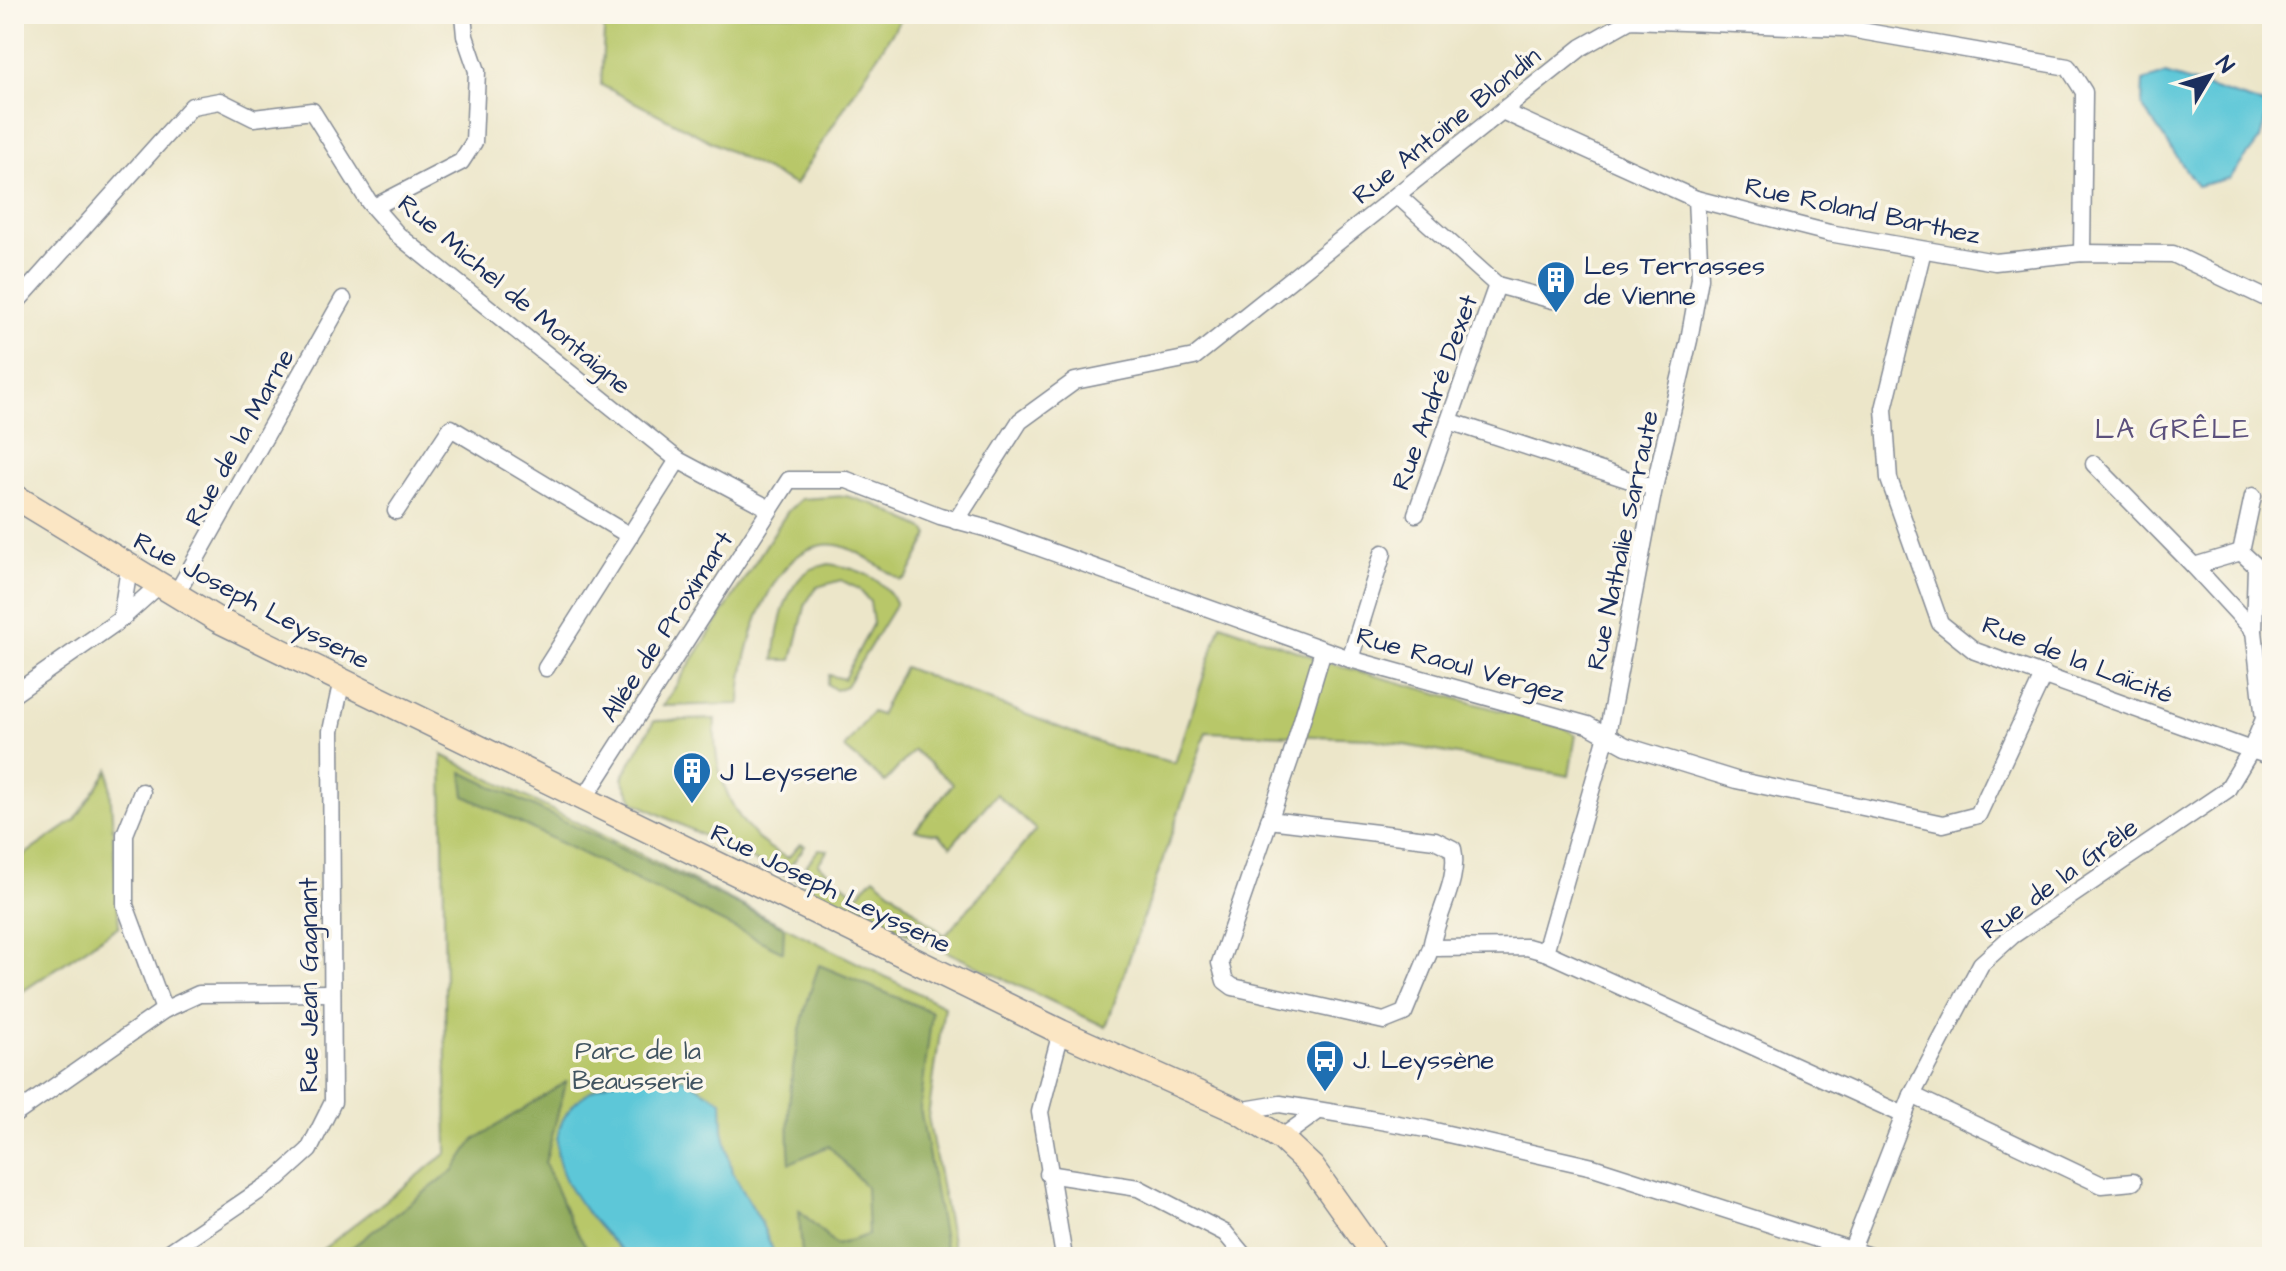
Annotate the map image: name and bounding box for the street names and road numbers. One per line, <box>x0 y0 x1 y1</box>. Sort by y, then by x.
street label: Rue Antoine Blondin <box>1345 39 1548 213</box>
street label: Rue Roland Barthez <box>1742 168 1984 254</box>
street label: Rue Michel de Montaigne <box>389 186 639 405</box>
street label: Rue André Dexet <box>1383 289 1487 495</box>
street label: Rue de la Marne <box>176 342 304 533</box>
street label: Rue Nathalie Sarraute <box>1578 407 1668 673</box>
street label: Rue Joseph Leyssene <box>126 523 376 680</box>
street label: Allée de Proximart <box>591 524 742 729</box>
street label: Rue de la Laïcité <box>1977 607 2178 713</box>
street label: Rue Raoul Vergez <box>1352 618 1569 714</box>
street label: Rue de la Grêle <box>1974 809 2146 948</box>
street label: Rue Joseph Leyssene <box>704 815 957 965</box>
street label: Rue Jean Gagnant <box>291 877 329 1093</box>

